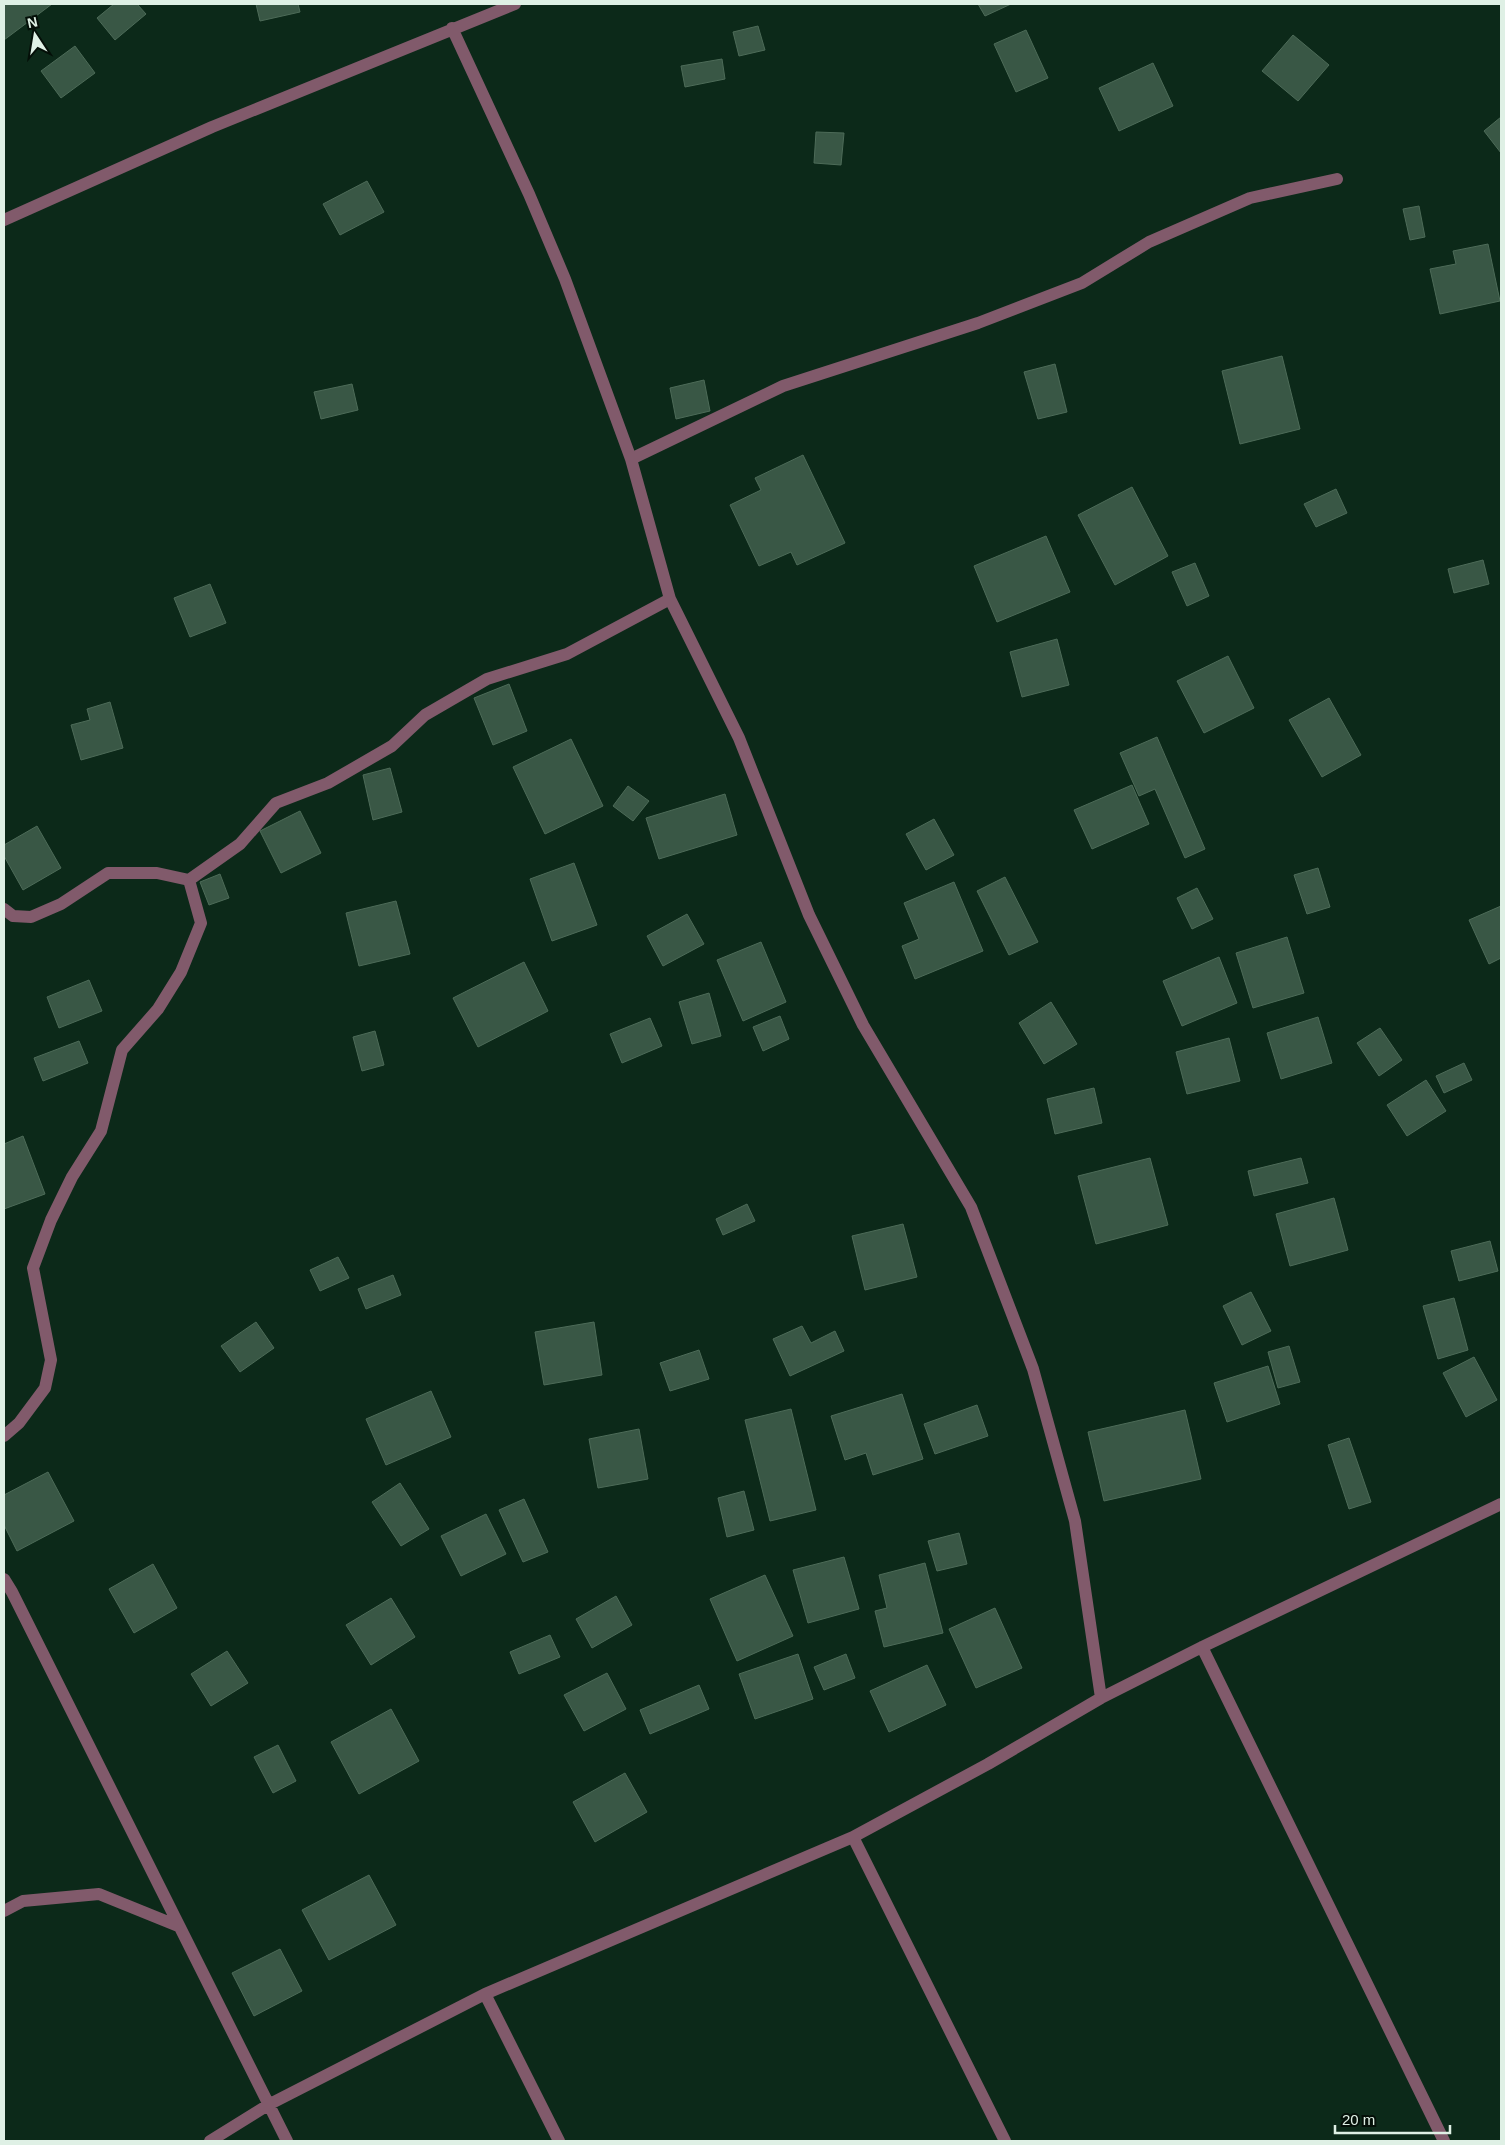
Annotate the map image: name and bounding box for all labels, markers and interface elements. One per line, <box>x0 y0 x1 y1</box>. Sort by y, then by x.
north arrow <box>10 10 60 60</box>
text: N <box>26 13 39 31</box>
scale bar <box>1335 2102 1450 2134</box>
text: 20 m <box>1342 2111 1375 2128</box>

